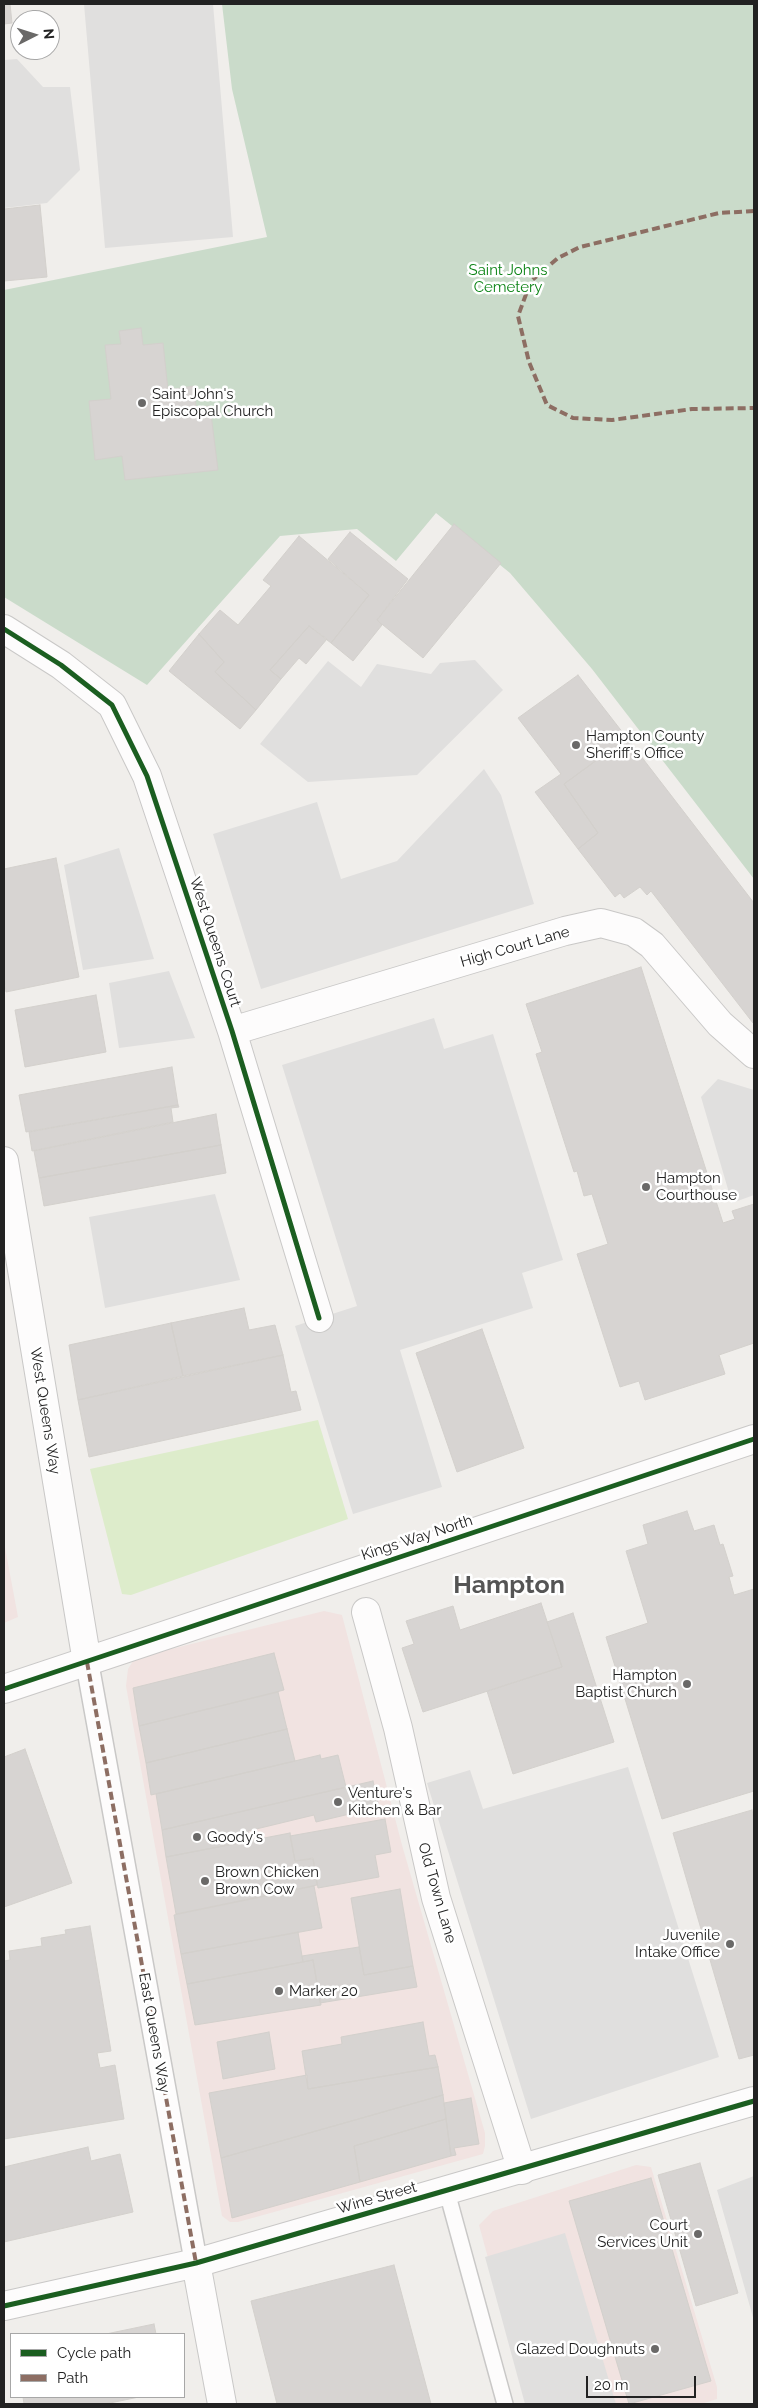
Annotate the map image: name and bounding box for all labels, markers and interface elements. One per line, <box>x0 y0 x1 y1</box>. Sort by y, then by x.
north arrow <box>10 10 60 60</box>
text: N <box>41 28 57 40</box>
park label: Saint Johns Cemetery <box>469 261 547 296</box>
place label: Saint John's Episcopal Church <box>152 385 273 420</box>
marker: Saint John's Episcopal Church <box>136 397 148 409</box>
place label: Hampton County Sheriff's Office <box>586 727 704 762</box>
marker: Hampton County Sheriff's Office <box>570 739 582 751</box>
street label: West Queens Court <box>185 875 245 1009</box>
street label: High Court Lane <box>458 923 572 971</box>
place label: Hampton Courthouse <box>656 1169 737 1204</box>
marker: Hampton Courthouse <box>640 1181 652 1193</box>
street label: West Queens Way <box>26 1346 64 1476</box>
street label: Kings Way North <box>359 1511 475 1565</box>
district label: Hampton <box>453 1570 565 1600</box>
place label: Hampton Baptist Church <box>575 1666 677 1701</box>
marker: Hampton Baptist Church <box>681 1678 693 1690</box>
place label: Venture's Kitchen & Bar <box>348 1784 441 1819</box>
marker: Venture's Kitchen & Bar <box>332 1796 344 1808</box>
place label: Goody's <box>207 1828 263 1846</box>
marker: Goody's <box>191 1831 203 1843</box>
street label: Old Town Lane <box>414 1841 460 1945</box>
place label: Brown Chicken Brown Cow <box>215 1863 319 1898</box>
marker: Brown Chicken Brown Cow <box>199 1875 211 1887</box>
place label: Juvenile Intake Office <box>635 1926 720 1961</box>
marker: Juvenile Intake Office <box>724 1938 736 1950</box>
street label: East Queens Way <box>135 1971 173 2095</box>
place label: Marker 20 <box>289 1982 358 2000</box>
marker: Marker 20 <box>273 1985 285 1997</box>
street label: Wine Street <box>335 2178 419 2218</box>
place label: Court Services Unit <box>597 2216 688 2251</box>
marker: Court Services Unit <box>692 2228 704 2240</box>
legend <box>10 2333 185 2398</box>
place label: Glazed Doughnuts <box>516 2340 645 2358</box>
marker: Glazed Doughnuts <box>649 2343 661 2355</box>
text: Cycle path <box>57 2344 131 2362</box>
scale bar <box>588 2366 698 2398</box>
text: Path <box>57 2369 88 2387</box>
text: 20 m <box>594 2376 629 2394</box>

